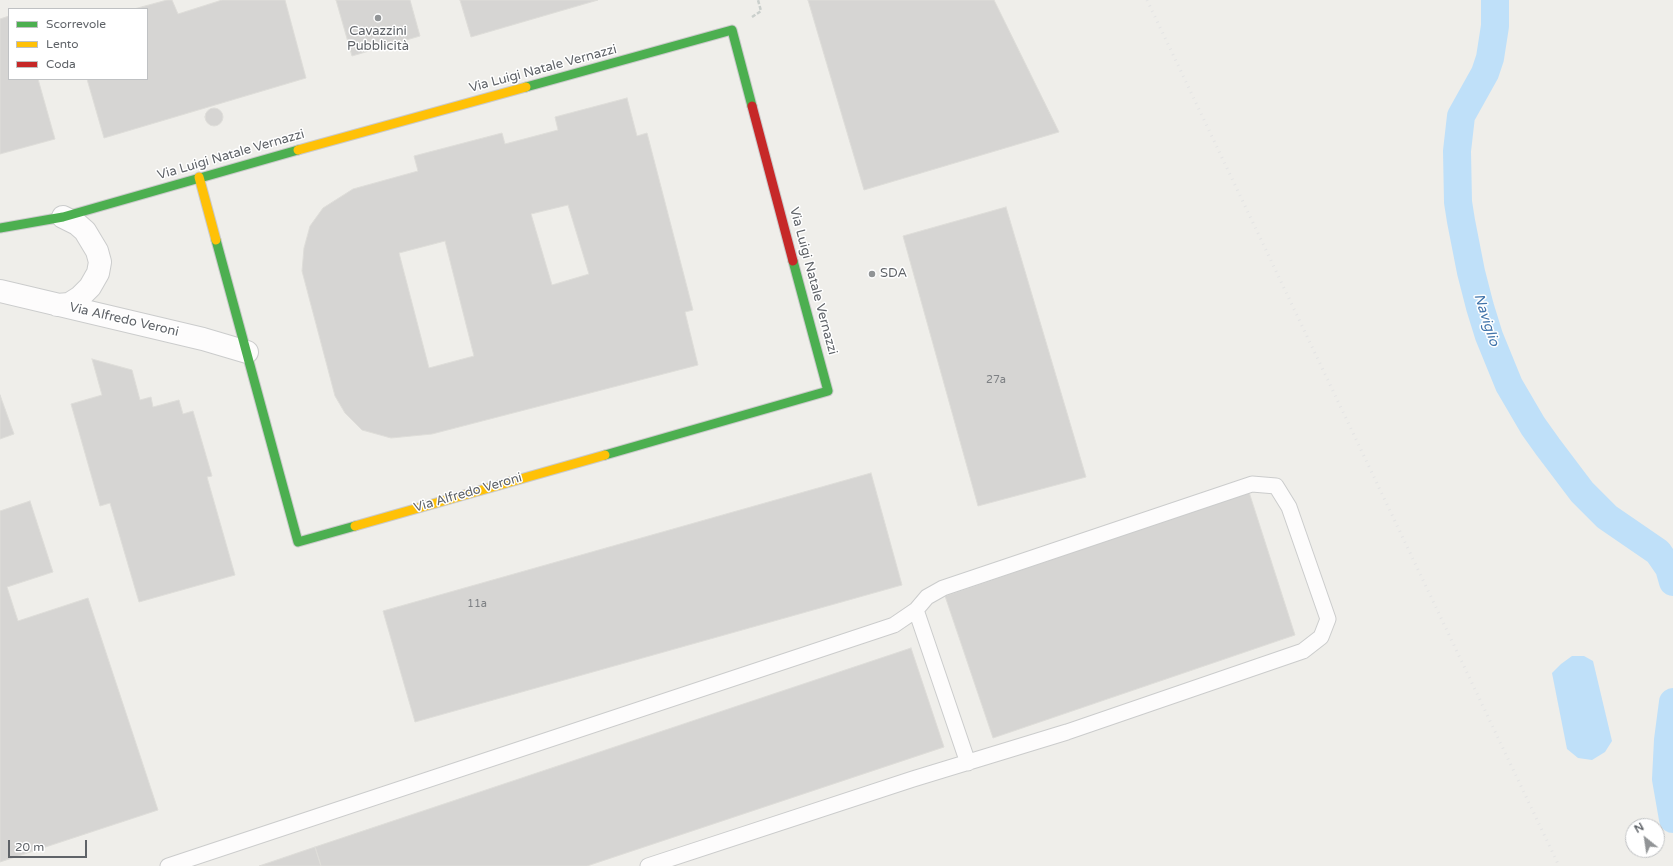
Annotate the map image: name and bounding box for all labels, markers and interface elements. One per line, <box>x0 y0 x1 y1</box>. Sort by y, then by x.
legend <box>8 8 148 80</box>
marker: Cavazzini Pubblicità <box>373 13 383 23</box>
text: Scorrevole <box>46 17 106 31</box>
place label: Cavazzini Pubblicità <box>347 24 409 55</box>
text: Lento <box>46 37 79 51</box>
street label: Via Luigi Natale Vernazzi <box>467 42 619 96</box>
text: Coda <box>46 57 76 71</box>
street label: Via Luigi Natale Vernazzi <box>156 127 306 183</box>
street label: Via Luigi Natale Vernazzi <box>786 205 840 357</box>
place label: SDA <box>880 266 907 282</box>
marker: SDA <box>867 269 877 279</box>
water label: Naviglio <box>1470 292 1502 348</box>
street label: Via Alfredo Veroni <box>68 300 180 340</box>
house number: 27a <box>986 373 1006 387</box>
street label: Via Alfredo Veroni <box>412 470 524 516</box>
house number: 11a <box>467 597 487 611</box>
north arrow <box>1625 818 1665 858</box>
text: N <box>1632 820 1646 836</box>
scale bar <box>10 832 89 858</box>
text: 20 m <box>15 840 44 854</box>

